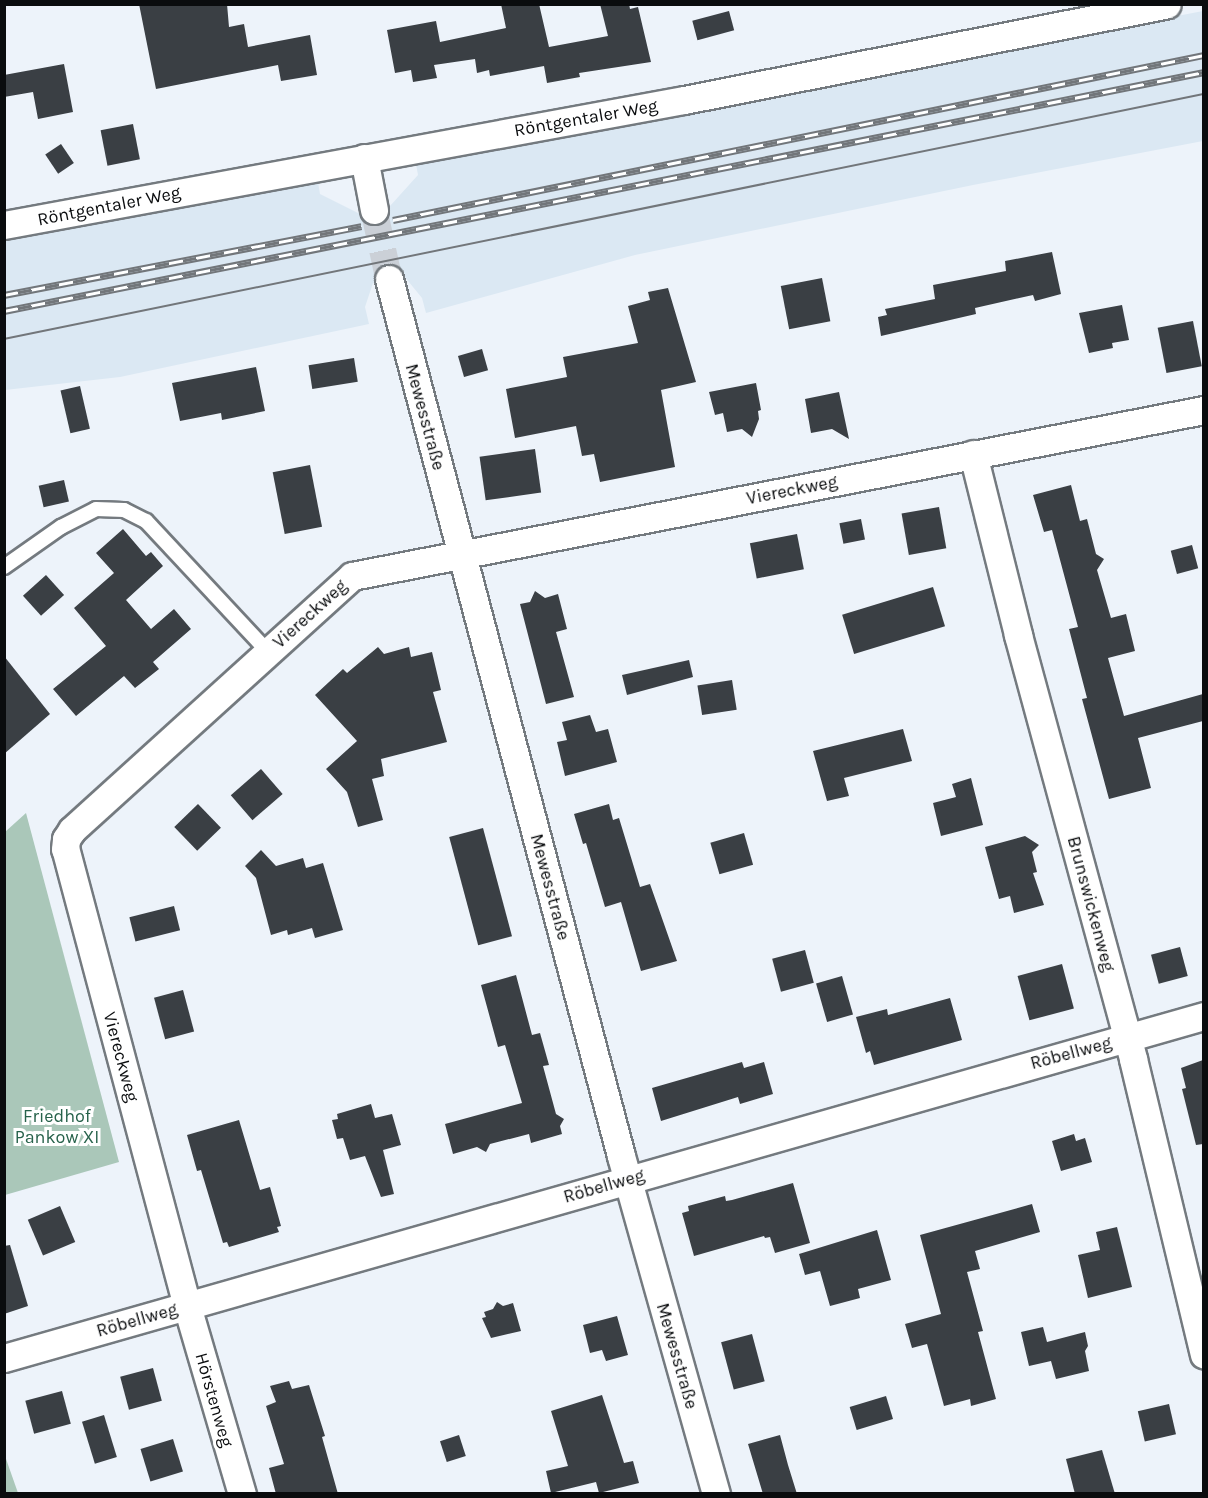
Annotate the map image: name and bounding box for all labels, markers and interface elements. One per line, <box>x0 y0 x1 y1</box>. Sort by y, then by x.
street label: Röntgentaler Weg <box>513 95 659 141</box>
street label: Röntgentaler Weg <box>36 182 182 230</box>
street label: Mewesstraße <box>400 361 450 473</box>
street label: Viereckweg <box>745 471 839 509</box>
street label: Viereckweg <box>268 575 352 653</box>
street label: Mewesstraße <box>525 831 575 943</box>
street label: Brunswickenweg <box>1063 834 1119 974</box>
street label: Viereckweg <box>99 1010 143 1104</box>
street label: Röbellweg <box>1028 1032 1114 1074</box>
park label: Friedhof Pankow XI <box>15 1106 99 1148</box>
street label: Röbellweg <box>561 1164 647 1208</box>
street label: Röbellweg <box>94 1298 180 1342</box>
street label: Mewesstraße <box>652 1301 702 1411</box>
street label: Hörstenweg <box>190 1350 238 1450</box>

